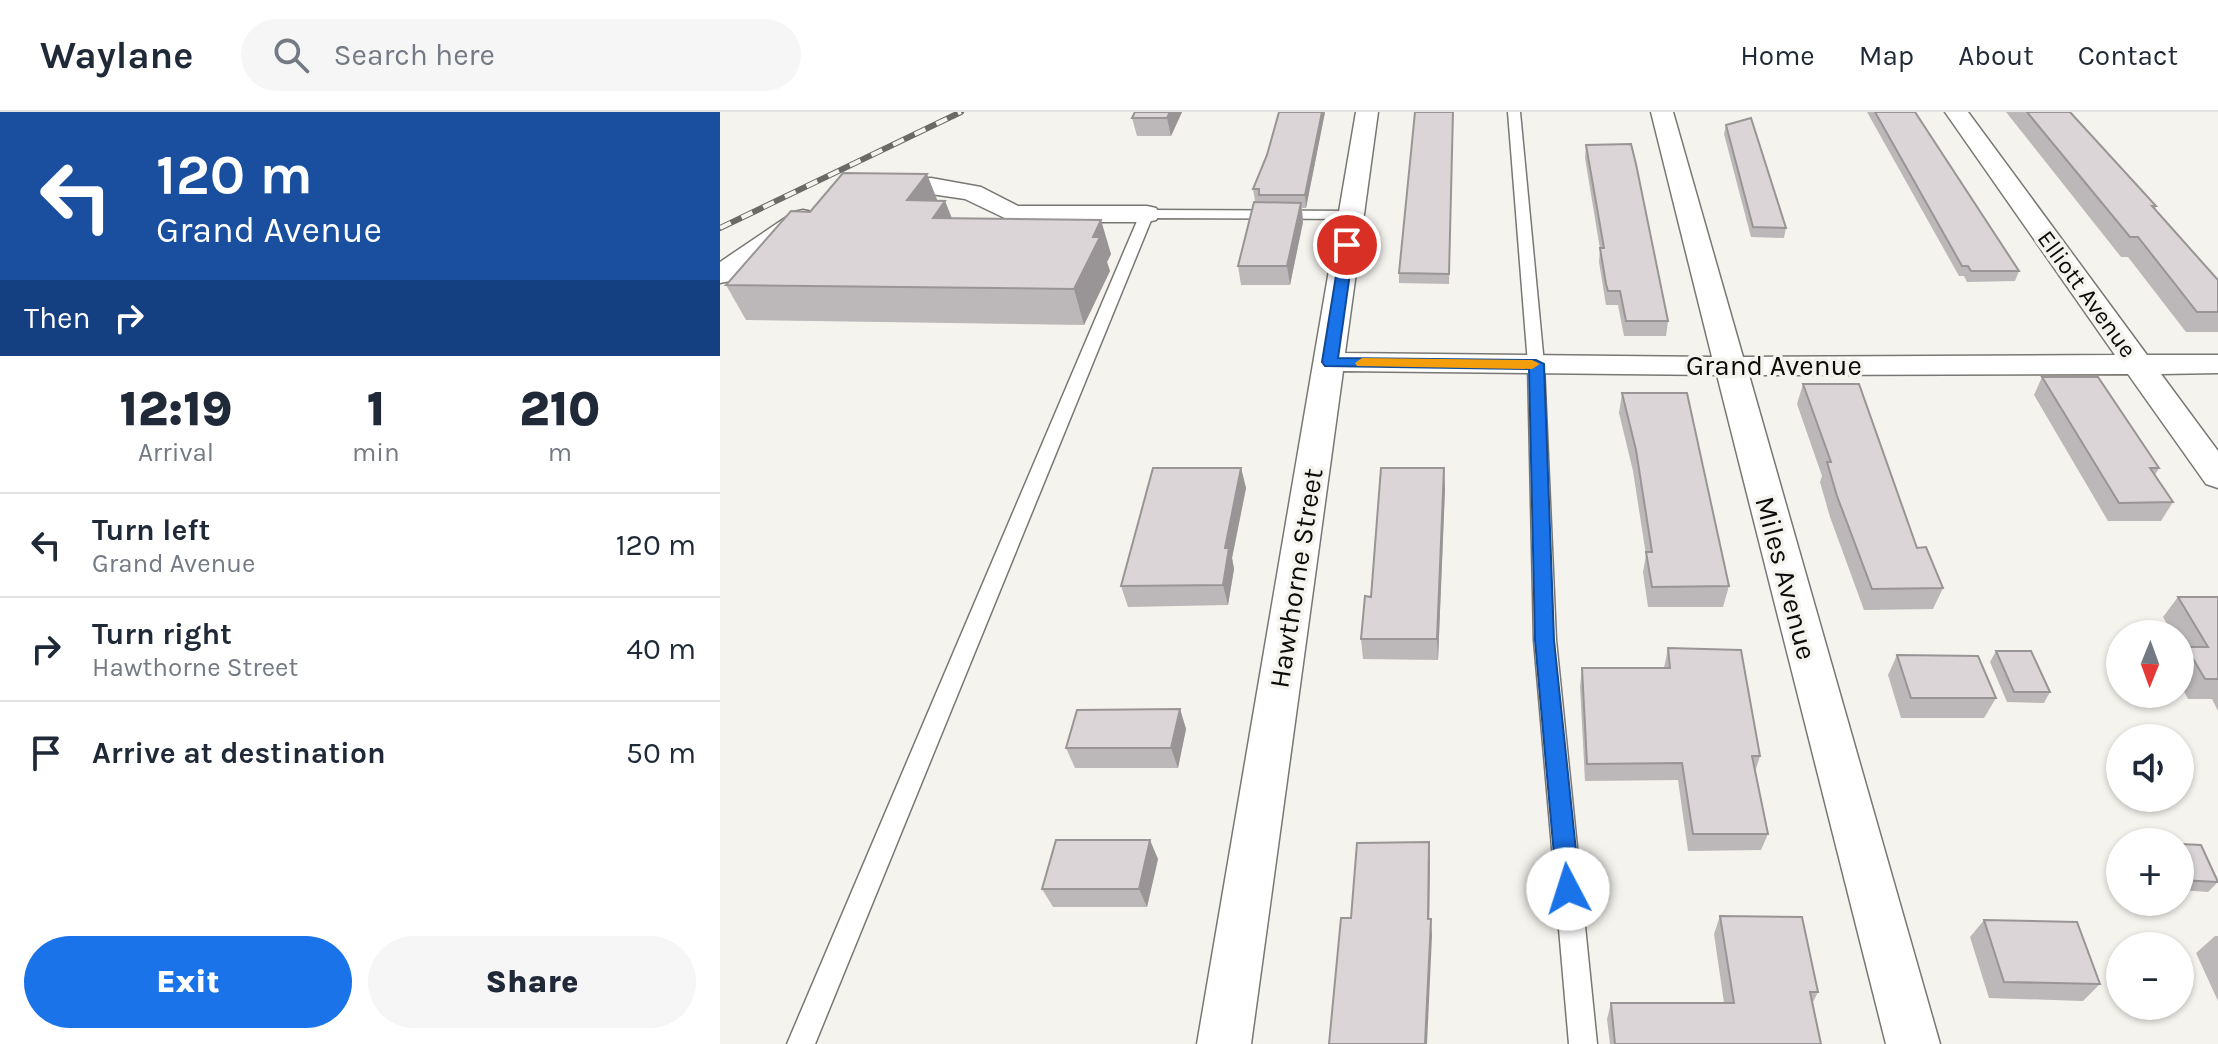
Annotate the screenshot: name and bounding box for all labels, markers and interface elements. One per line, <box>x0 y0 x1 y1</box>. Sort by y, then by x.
search box <box>241 19 801 91</box>
text: Waylane <box>40 33 193 78</box>
icon: search <box>269 33 313 77</box>
text: Search here <box>333 37 495 73</box>
text: Home <box>1740 39 1815 72</box>
text: Map <box>1859 39 1914 72</box>
text: About <box>1958 39 2034 72</box>
text: Contact <box>2078 39 2178 72</box>
text: 120 m <box>156 142 313 207</box>
icon: left <box>24 144 128 248</box>
text: Grand Avenue <box>156 209 382 251</box>
pin <box>1313 211 1381 279</box>
icon: arrive <box>1325 223 1369 267</box>
street label: Elliott Avenue <box>2032 225 2142 363</box>
icon: right <box>107 296 151 340</box>
text: Then <box>24 300 91 336</box>
street label: Grand Avenue <box>1686 349 1862 382</box>
text: 12:19 <box>120 381 232 437</box>
text: 1 <box>367 381 385 437</box>
text: 210 <box>519 381 600 437</box>
text: Arrival <box>138 437 214 468</box>
text: min <box>352 437 400 468</box>
text: m <box>548 437 572 468</box>
street label: Hawthorne Street <box>1262 466 1330 690</box>
street label: Miles Avenue <box>1748 493 1824 663</box>
text: Turn left <box>92 512 210 548</box>
icon: left <box>24 523 68 567</box>
text: 120 m <box>616 527 696 563</box>
text: Grand Avenue <box>92 548 255 579</box>
text: Turn right <box>92 616 232 652</box>
north arrow <box>2106 620 2194 708</box>
map controls <box>2106 620 2194 1020</box>
icon: right <box>24 627 68 671</box>
text: 40 m <box>626 631 696 667</box>
text: Hawthorne Street <box>92 652 298 683</box>
button: sound <box>2106 724 2194 812</box>
icon: arrive <box>24 731 68 775</box>
text: Arrive at destination <box>92 735 386 771</box>
text: 50 m <box>626 735 696 771</box>
button: + <box>2106 828 2194 916</box>
position arrow <box>1526 847 1610 931</box>
button: − <box>2106 932 2194 1020</box>
button: Exit <box>24 936 352 1028</box>
button: Share <box>368 936 696 1028</box>

